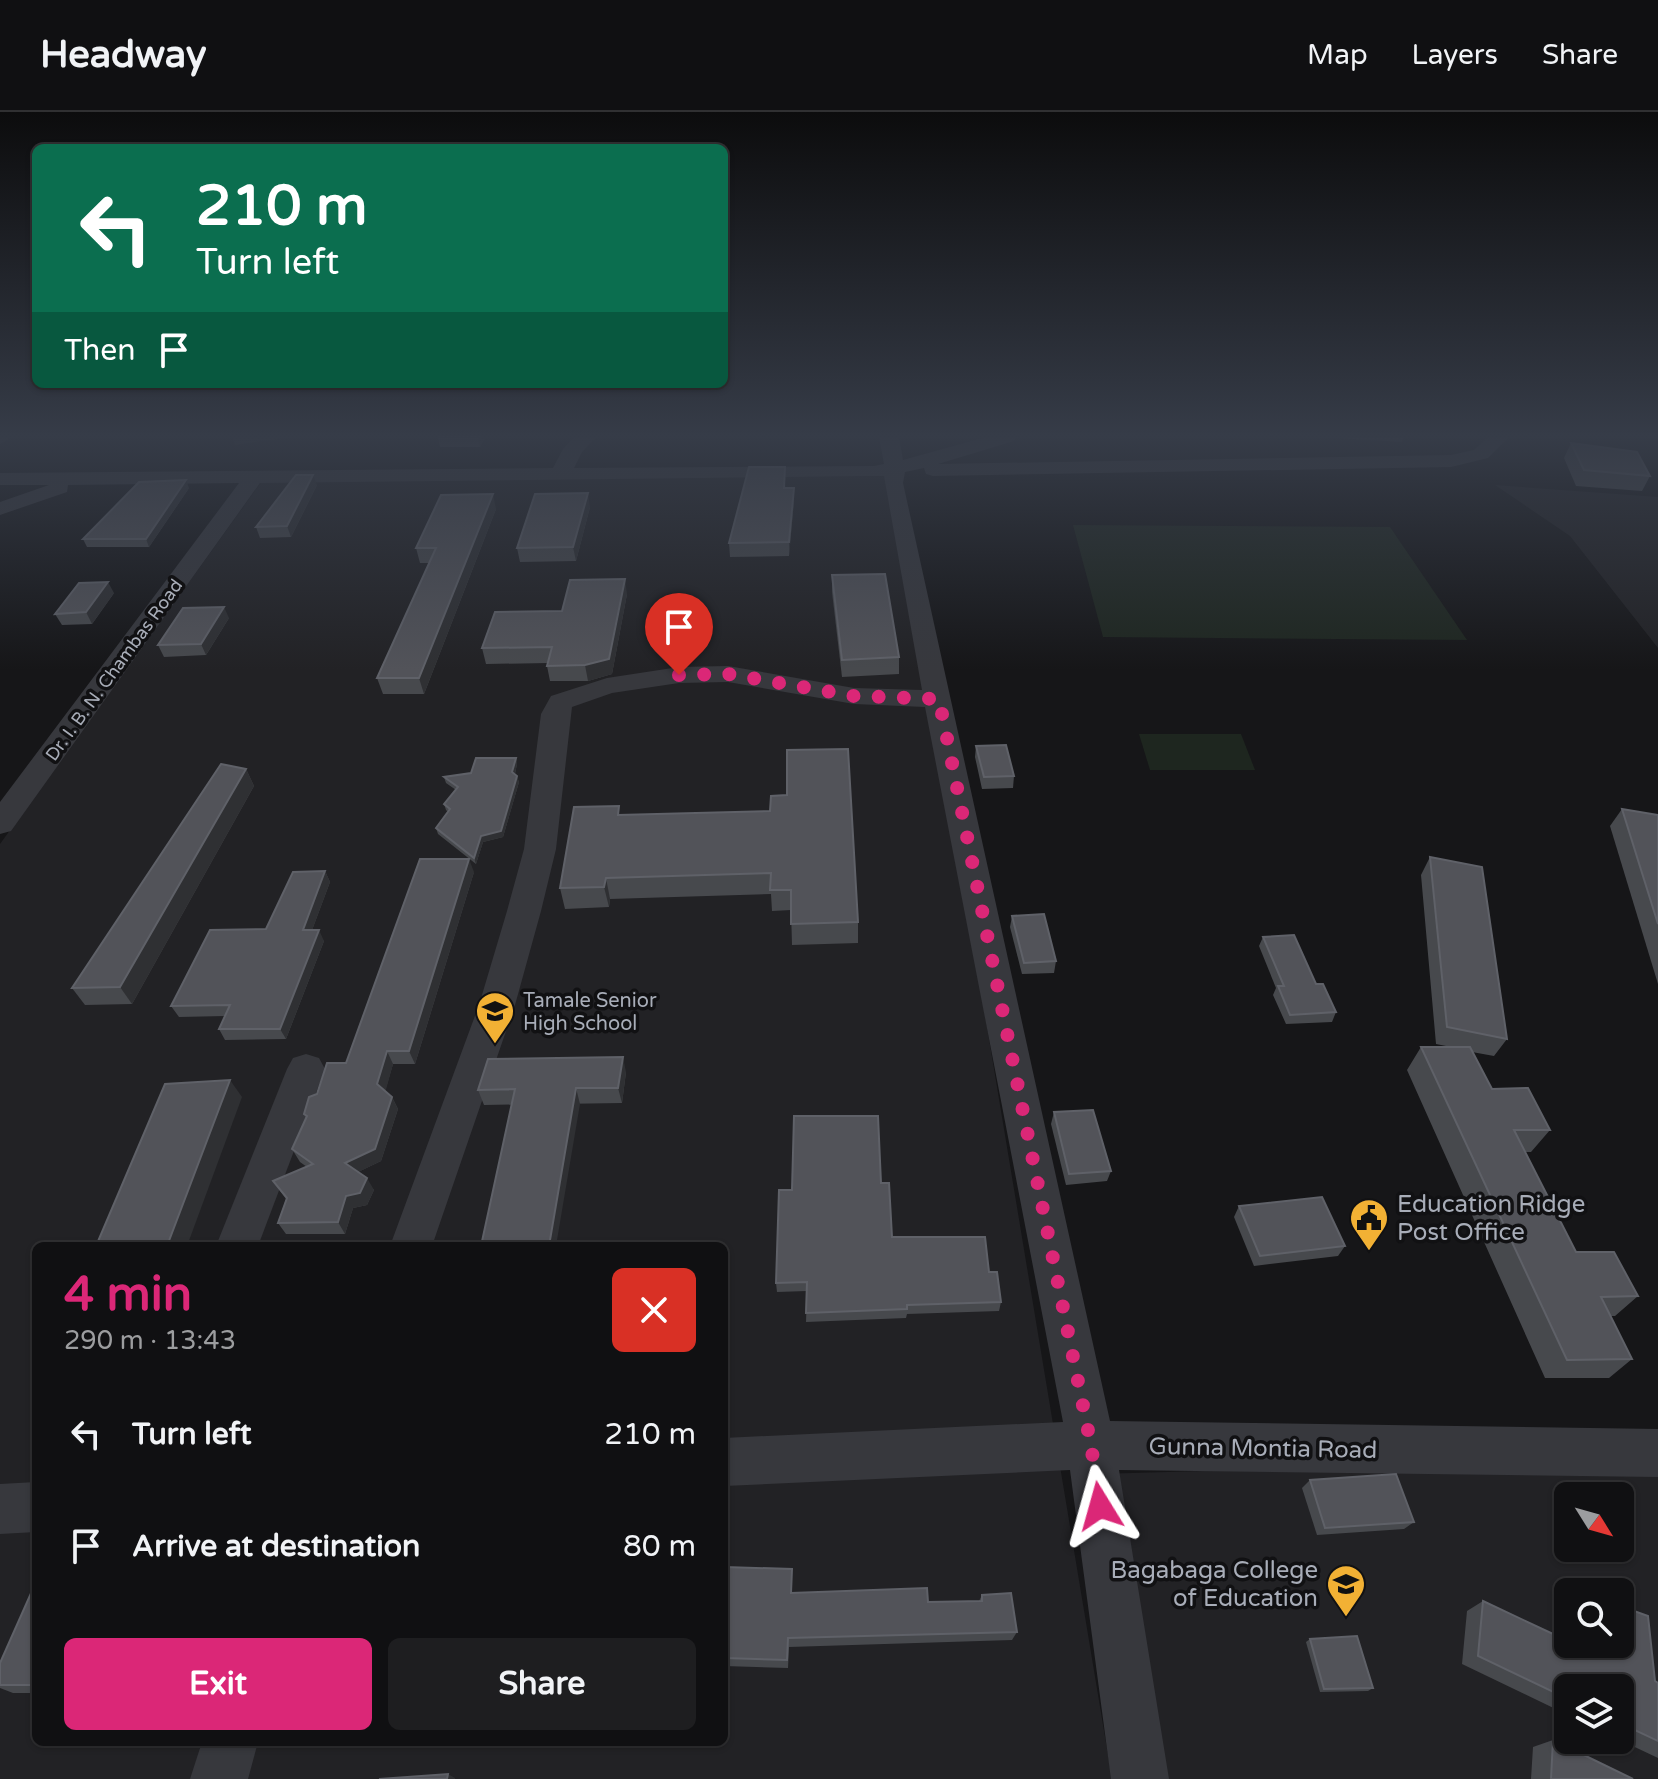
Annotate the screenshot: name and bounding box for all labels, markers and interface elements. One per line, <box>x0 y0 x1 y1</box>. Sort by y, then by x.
text: Headway <box>40 32 206 78</box>
text: Map <box>1307 38 1368 72</box>
text: Layers <box>1412 38 1498 72</box>
text: Share <box>1542 38 1618 72</box>
text: 210 m <box>196 173 367 240</box>
icon: left <box>64 176 168 280</box>
text: Turn left <box>196 241 339 284</box>
icon: arrive <box>152 328 196 372</box>
text: Then <box>64 332 136 369</box>
street label: Dr. I. B. N. Chambas Road <box>41 575 187 765</box>
pin <box>645 593 713 675</box>
icon: arrive <box>657 605 701 649</box>
place label: Tamale Senior High School <box>523 989 657 1036</box>
school or university icon: Tamale Senior High School <box>474 990 516 1045</box>
place label: Education Ridge Post Office <box>1397 1190 1585 1247</box>
public building icon: Education Ridge Post Office <box>1348 1197 1390 1252</box>
text: 4 min <box>64 1266 192 1324</box>
button: close <box>612 1268 696 1352</box>
text: 290 m · 13:43 <box>64 1325 236 1356</box>
icon: left <box>64 1412 108 1456</box>
text: Turn left <box>132 1416 251 1453</box>
text: 210 m <box>604 1416 696 1453</box>
street label: Gunna Montia Road <box>1148 1432 1378 1465</box>
position arrow <box>1058 1464 1142 1548</box>
north arrow <box>1554 1482 1634 1562</box>
map controls <box>1554 1482 1634 1754</box>
icon: arrive <box>64 1524 108 1568</box>
text: Arrive at destination <box>132 1528 420 1565</box>
text: 80 m <box>623 1528 696 1565</box>
place label: Bagabaga College of Education <box>1111 1556 1318 1613</box>
school or university icon: Bagabaga College of Education <box>1325 1563 1367 1618</box>
button: search <box>1554 1578 1634 1658</box>
button: Exit <box>64 1638 372 1730</box>
button: Share <box>388 1638 696 1730</box>
button: layers <box>1554 1674 1634 1754</box>

